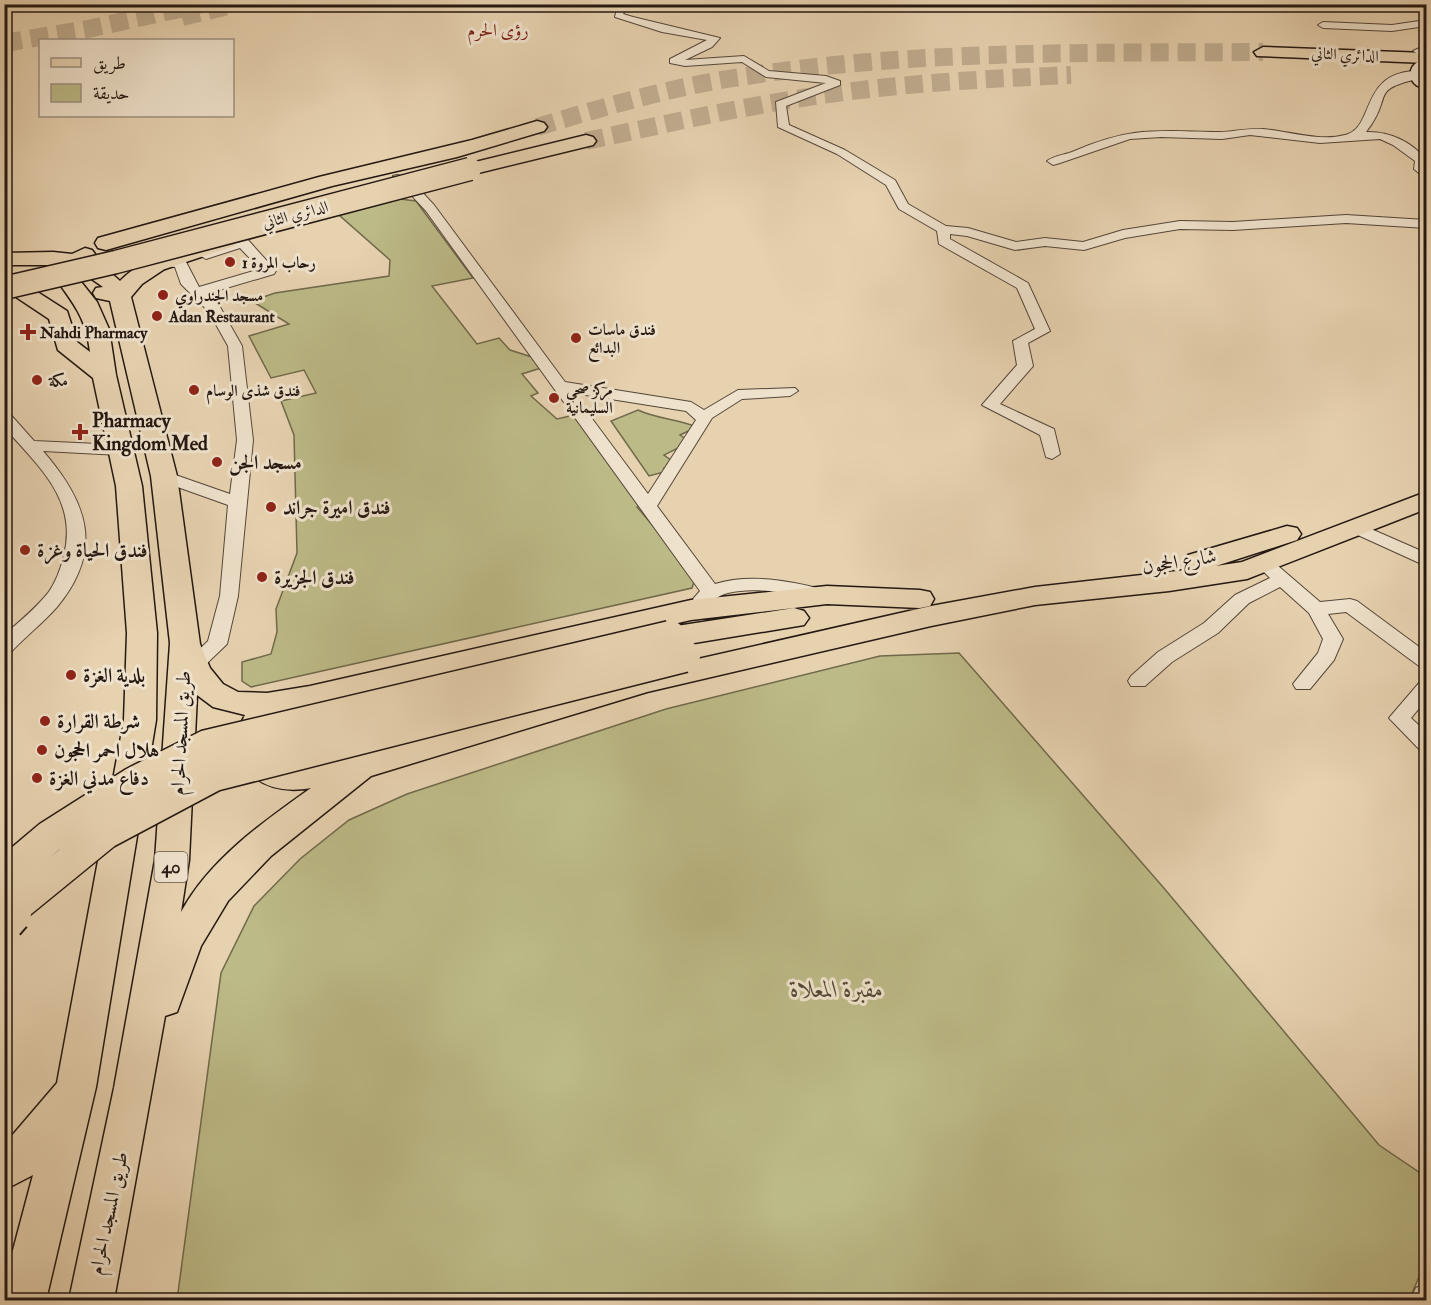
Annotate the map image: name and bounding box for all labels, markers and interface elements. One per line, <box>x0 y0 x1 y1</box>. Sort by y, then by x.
district label: رؤى الحرم <box>467 19 529 46</box>
legend <box>39 39 234 117</box>
street label: الدائري الثاني <box>1311 43 1379 69</box>
text: طريق <box>93 52 126 75</box>
text: حديقة <box>93 82 129 105</box>
street label: الدائري الثاني <box>260 197 331 235</box>
place label: رحاب المروة 1 <box>242 253 317 273</box>
marker: رحاب المروة 1 <box>223 255 237 269</box>
place label: مسجد الجندراوي <box>175 286 263 309</box>
marker: مسجد الجندراوي <box>156 288 170 302</box>
place label: Adan Restaurant <box>168 307 275 327</box>
marker: Adan Restaurant <box>150 309 164 323</box>
place label: فندق ماسات البدائع <box>588 320 656 363</box>
place label: Nahdi Pharmacy <box>39 323 148 344</box>
marker: Nahdi Pharmacy <box>21 325 35 339</box>
marker: فندق ماسات البدائع <box>569 331 583 345</box>
place label: مكة <box>48 371 68 391</box>
marker: مكة <box>30 373 44 387</box>
place label: مركز صحي السليمانية <box>566 380 613 418</box>
place label: فندق شذى الوسام <box>206 381 301 405</box>
marker: فندق شذى الوسام <box>187 383 201 397</box>
marker: مركز صحي السليمانية <box>547 391 561 405</box>
place label: Pharmacy Kingdom Med <box>92 408 208 457</box>
marker: Pharmacy Kingdom Med <box>73 425 87 439</box>
place label: مسجد الجن <box>229 450 302 476</box>
marker: مسجد الجن <box>210 455 224 469</box>
place label: فندق اميرة جراند <box>283 495 391 520</box>
marker: فندق اميرة جراند <box>264 500 278 514</box>
place label: فندق الحياة وغزة <box>37 538 148 565</box>
marker: فندق الحياة وغزة <box>18 543 32 557</box>
street label: شارع الحجون <box>1140 543 1219 585</box>
place label: فندق الجزيرة <box>274 565 355 590</box>
marker: فندق الجزيرة <box>255 570 269 584</box>
place label: بلدية الغزة <box>83 663 145 688</box>
marker: بلدية الغزة <box>64 668 78 682</box>
street label: طريق المسجد الحرام <box>165 670 201 796</box>
place label: شرطة القرارة <box>57 709 140 734</box>
marker: شرطة القرارة <box>38 714 52 728</box>
place label: هلال احمر الحجون <box>54 738 159 763</box>
marker: هلال احمر الحجون <box>35 743 49 757</box>
place label: دفاع مدني الغزة <box>49 766 149 795</box>
marker: دفاع مدني الغزة <box>30 771 44 785</box>
road number: 40 <box>154 852 188 882</box>
park label: مقبرة المعلاة <box>789 974 884 1005</box>
street label: طريق المسجد الحرام <box>83 1149 139 1278</box>

